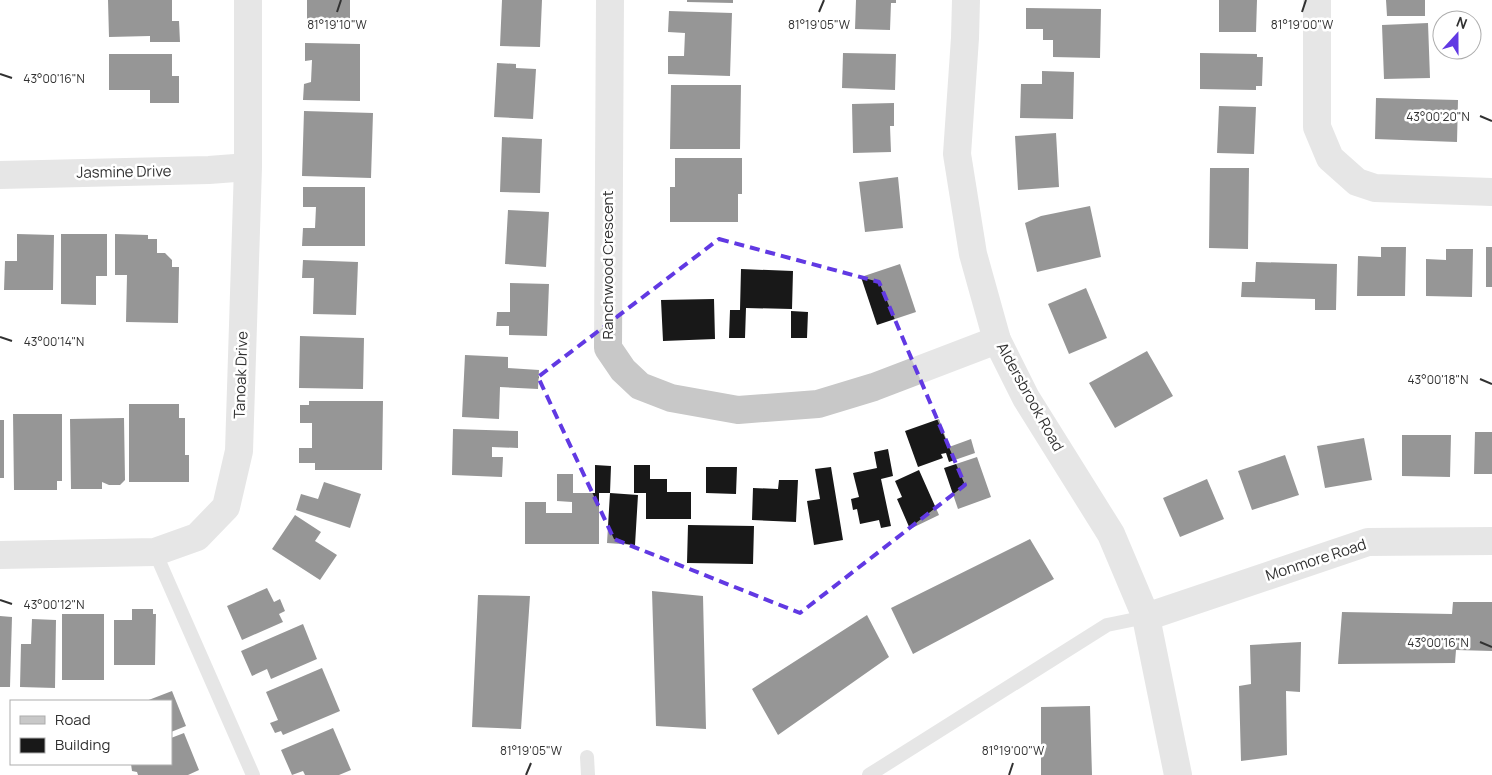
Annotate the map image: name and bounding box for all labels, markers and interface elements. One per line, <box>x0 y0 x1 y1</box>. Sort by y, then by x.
north arrow <box>1432 10 1482 60</box>
text: N <box>1454 12 1470 33</box>
text: 81°19'10"W <box>307 16 368 33</box>
text: 81°19'05"W <box>788 16 851 33</box>
text: 81°19'00"W <box>1271 16 1334 33</box>
text: 43°00'16"N <box>23 70 85 87</box>
text: 43°00'20"N <box>1406 108 1470 125</box>
street label: Jasmine Drive <box>76 160 172 183</box>
street label: Ranchwood Crescent <box>597 191 618 339</box>
street label: Tanoak Drive <box>228 331 253 419</box>
text: 43°00'14"N <box>24 333 84 350</box>
street label: Aldersbrook Road <box>992 339 1069 455</box>
text: 43°00'18"N <box>1408 371 1468 388</box>
street label: Monmore Road <box>1263 533 1369 586</box>
text: 43°00'12"N <box>24 596 84 613</box>
text: 43°00'16"N <box>1407 634 1469 651</box>
legend <box>10 700 172 765</box>
text: Road <box>55 709 91 730</box>
text: Building <box>55 734 110 755</box>
text: 81°19'05"W <box>500 742 563 759</box>
text: 81°19'00"W <box>982 742 1045 759</box>

